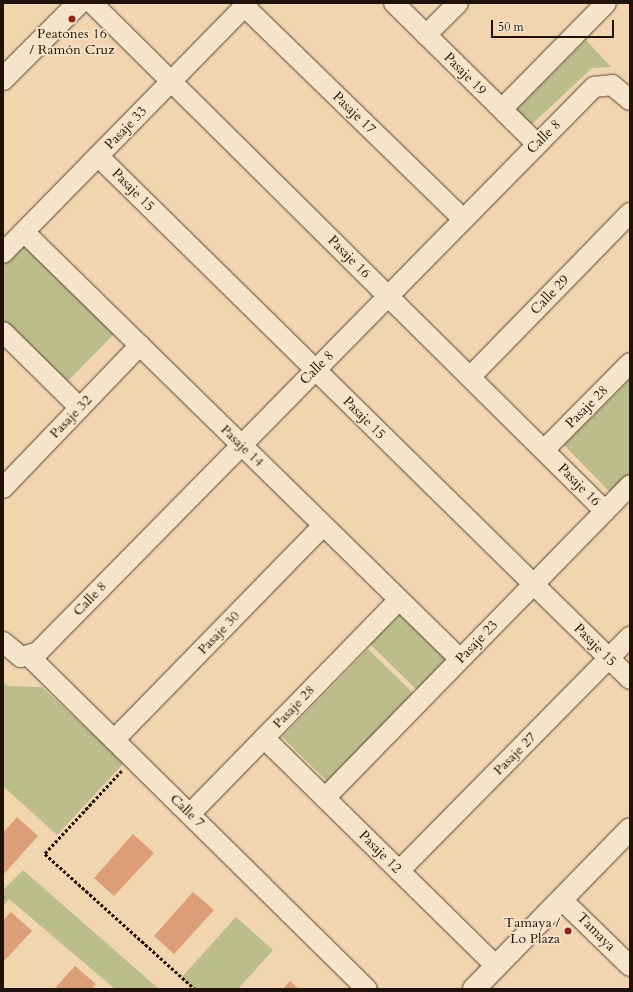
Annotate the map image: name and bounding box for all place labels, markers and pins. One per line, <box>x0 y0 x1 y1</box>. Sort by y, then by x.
marker: Peatones 16 / Ramón Cruz <box>67 14 77 24</box>
place label: Peatones 16 / Ramón Cruz <box>30 26 114 58</box>
place label: Tamaya / Lo Plaza <box>504 915 560 948</box>
marker: Tamaya / Lo Plaza <box>563 926 573 936</box>

